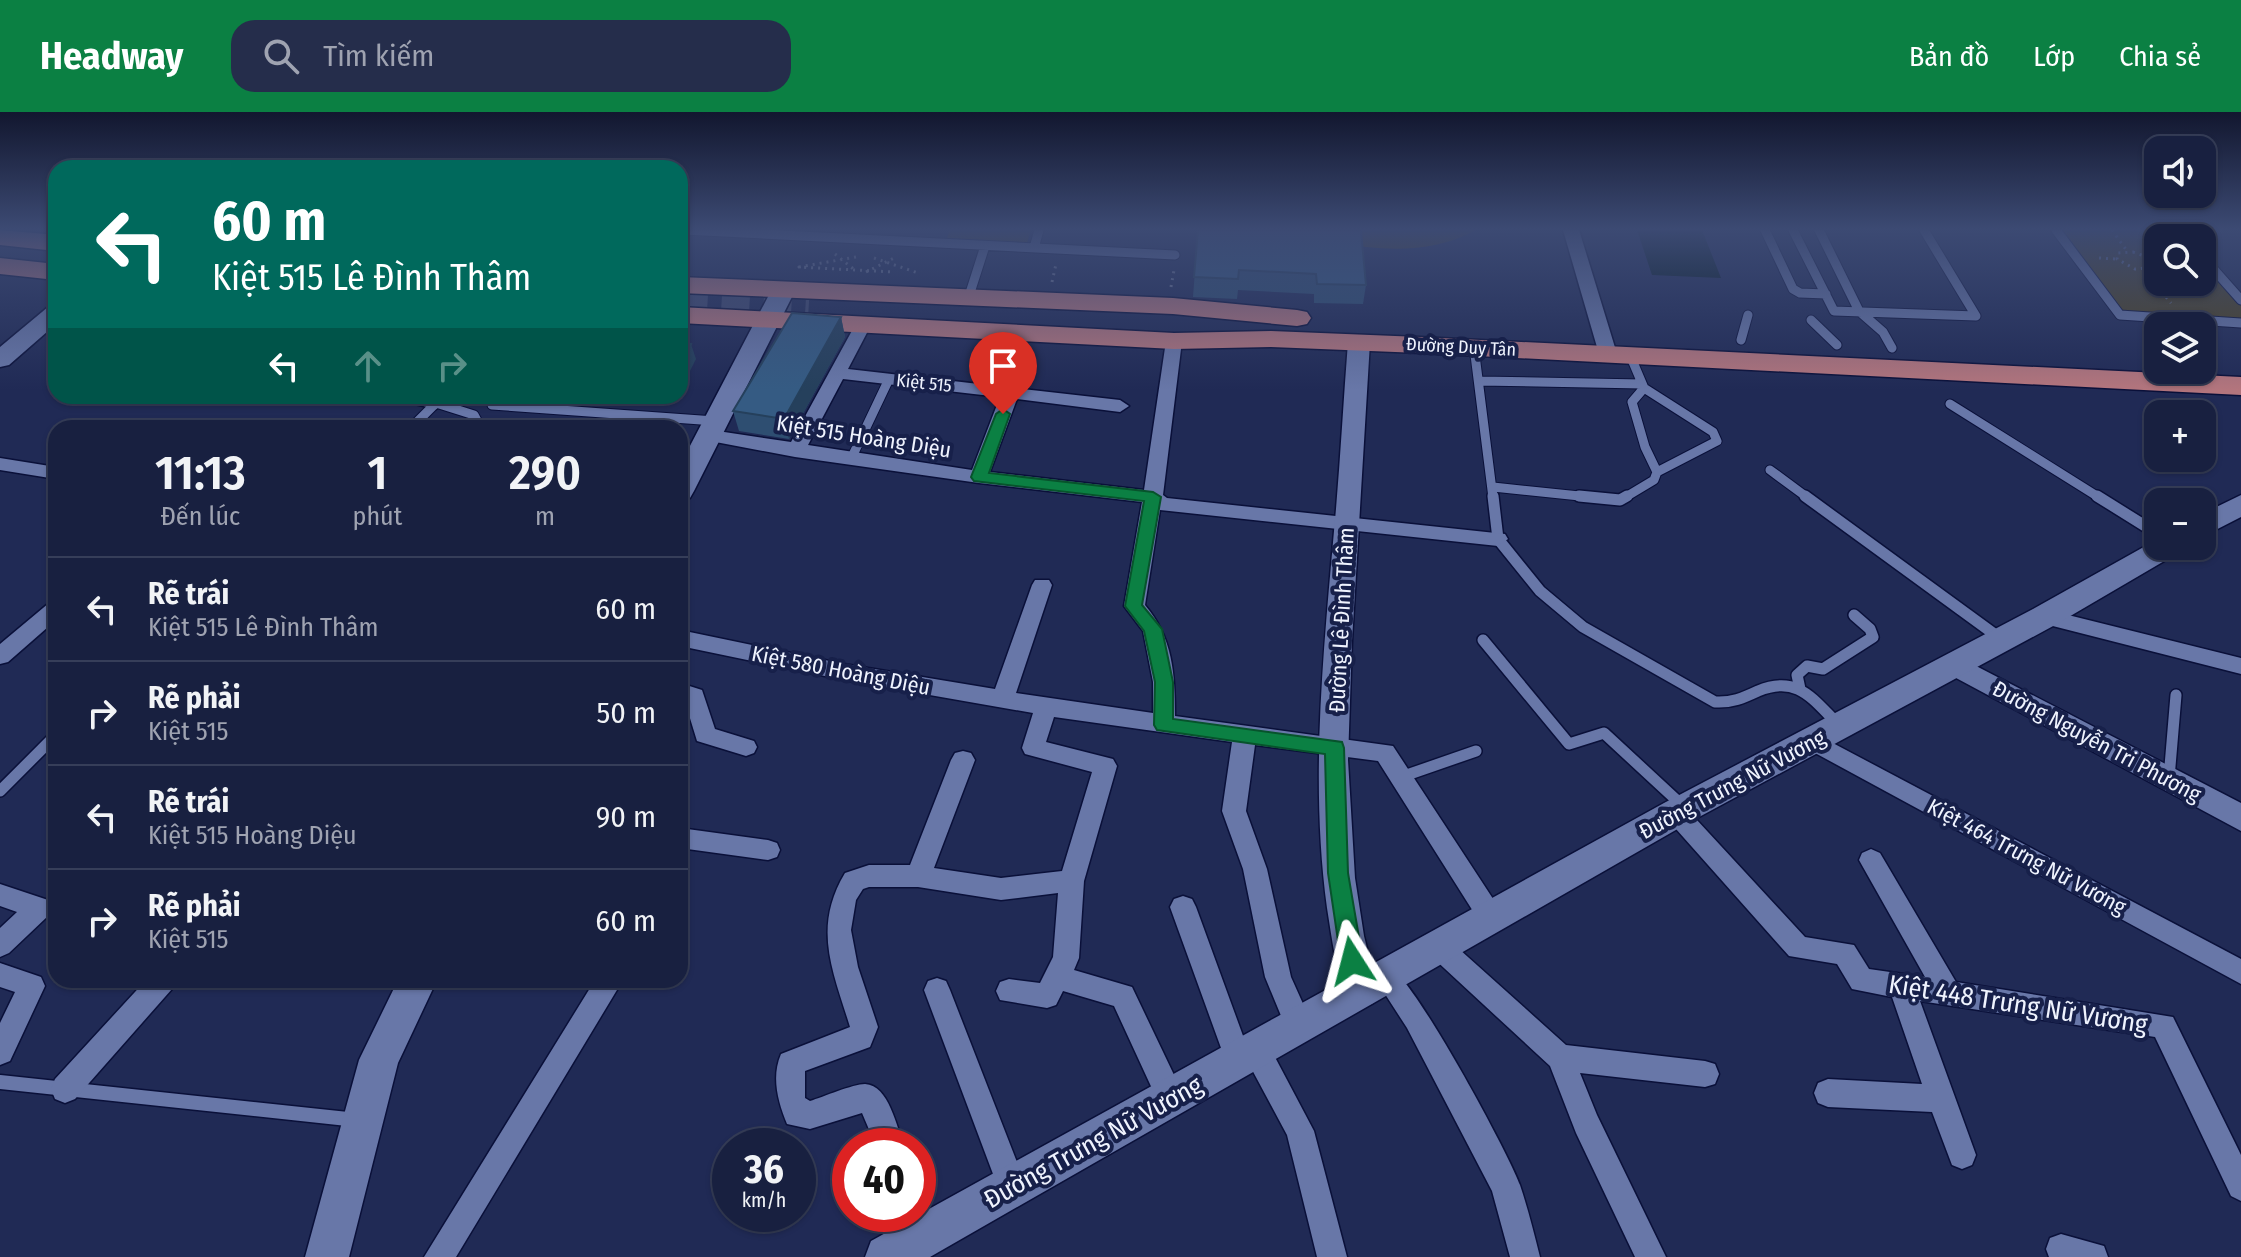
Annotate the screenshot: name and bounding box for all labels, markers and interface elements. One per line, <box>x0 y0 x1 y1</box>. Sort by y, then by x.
search box <box>231 20 791 92</box>
text: Headway <box>40 33 183 79</box>
icon: search <box>259 34 303 78</box>
text: Tìm kiếm <box>323 38 434 74</box>
text: Bản đồ <box>1909 40 1989 73</box>
text: Lớp <box>2033 40 2075 73</box>
text: Chia sẻ <box>2119 40 2201 73</box>
map controls <box>2144 136 2216 560</box>
button: sound <box>2144 136 2216 208</box>
text: 60 m <box>212 188 326 255</box>
icon: left <box>80 192 184 296</box>
button: search <box>2144 224 2216 296</box>
text: Kiệt 515 Lê Đình Thâm <box>212 256 531 300</box>
button: layers <box>2144 312 2216 384</box>
pin <box>969 332 1037 414</box>
street label: Đường Duy Tân <box>1405 333 1517 361</box>
icon: left <box>262 344 306 388</box>
icon: ahead <box>346 344 390 388</box>
icon: right <box>430 344 474 388</box>
icon: arrive <box>981 344 1025 388</box>
street label: Kiệt 515 <box>895 369 953 397</box>
button: + <box>2144 400 2216 472</box>
street label: Kiệt 515 Hoàng Diệu <box>775 409 953 464</box>
text: 11:13 <box>155 444 246 502</box>
text: 1 <box>367 444 387 502</box>
text: 290 <box>509 444 581 502</box>
button: − <box>2144 488 2216 560</box>
text: Đến lúc <box>160 501 240 532</box>
text: phút <box>353 501 402 532</box>
text: m <box>535 501 555 532</box>
street label: Đường Lê Đình Thâm <box>1323 527 1360 713</box>
text: Rẽ trái <box>148 576 229 612</box>
icon: left <box>80 587 124 631</box>
text: 60 m <box>595 591 656 627</box>
text: Kiệt 515 Lê Đình Thâm <box>148 612 378 643</box>
street label: Kiệt 580 Hoàng Diệu <box>749 640 933 701</box>
street label: Đường Nguyễn Tri Phương <box>1988 675 2206 808</box>
text: Rẽ phải <box>148 680 241 716</box>
icon: right <box>80 691 124 735</box>
text: 50 m <box>596 695 656 731</box>
text: Kiệt 515 <box>148 716 229 747</box>
street label: Đường Trưng Nữ Vương <box>1634 724 1831 845</box>
text: Rẽ trái <box>148 784 229 820</box>
street label: Kiệt 464 Trưng Nữ Vương <box>1923 793 2131 921</box>
icon: left <box>80 795 124 839</box>
text: 90 m <box>596 799 656 835</box>
text: Kiệt 515 Hoàng Diệu <box>148 820 357 851</box>
text: Rẽ phải <box>148 888 241 924</box>
icon: right <box>80 899 124 943</box>
text: 60 m <box>595 903 656 939</box>
position arrow <box>1310 919 1394 1003</box>
text: Kiệt 515 <box>148 924 229 955</box>
street label: Kiệt 448 Trưng Nữ Vương <box>1886 969 2150 1040</box>
street label: Đường Trưng Nữ Vương <box>979 1069 1209 1215</box>
speed limit sign: 40 <box>832 1128 936 1232</box>
text: 36 <box>744 1146 784 1194</box>
text: km/h <box>742 1188 786 1212</box>

